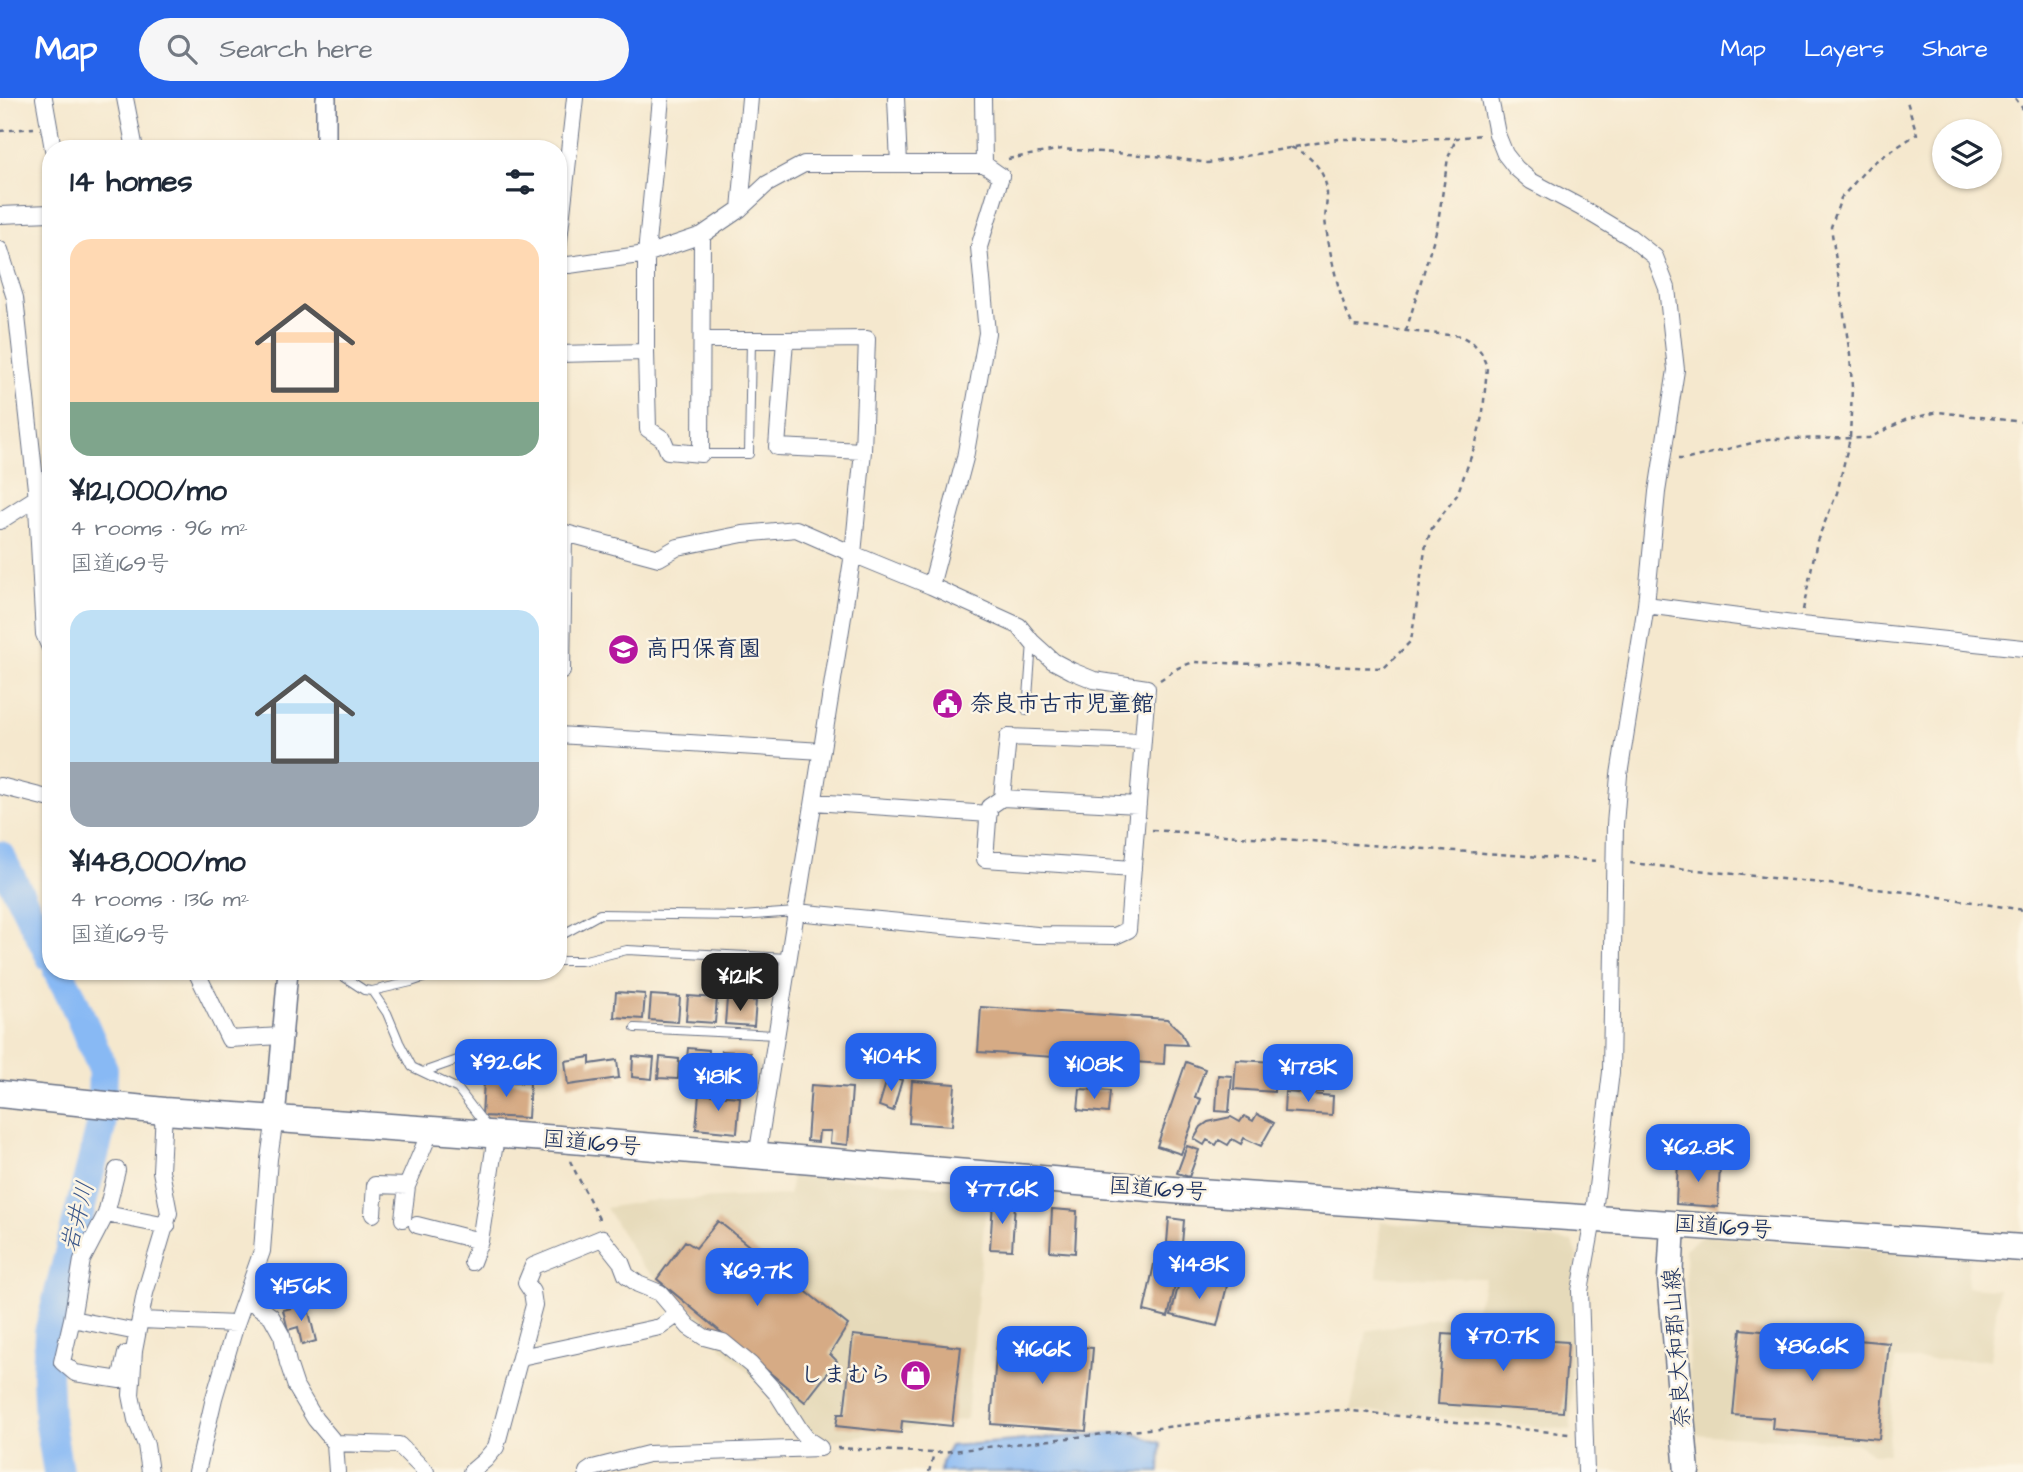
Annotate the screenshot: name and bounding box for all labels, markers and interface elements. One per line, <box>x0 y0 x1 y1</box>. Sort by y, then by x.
search box <box>139 18 629 81</box>
text: Map <box>35 26 97 72</box>
icon: search <box>163 30 201 68</box>
text: Search here <box>219 31 373 67</box>
text: Map <box>1721 32 1766 66</box>
text: Layers <box>1804 32 1884 66</box>
text: Share <box>1922 32 1988 66</box>
map controls <box>1932 119 2002 189</box>
button: layers <box>1932 119 2002 189</box>
text: 14 homes <box>70 161 193 203</box>
icon: filters <box>501 163 539 201</box>
icon: home <box>242 285 368 411</box>
text: ¥121,000/mo <box>70 470 227 512</box>
text: 4 rooms · 96 m² <box>70 512 248 544</box>
text: 国道169号 <box>70 548 169 580</box>
school or university icon: 高円保育園 <box>606 632 640 666</box>
place label: 高円保育園 <box>646 633 761 665</box>
icon: home <box>242 656 368 782</box>
public building icon: 奈良市古市児童館 <box>930 687 964 721</box>
place label: 奈良市古市児童館 <box>970 688 1154 720</box>
text: ¥148,000/mo <box>70 841 246 883</box>
text: 4 rooms · 136 m² <box>70 883 249 915</box>
text: 国道169号 <box>70 919 169 951</box>
pin: ¥121K <box>691 954 789 1013</box>
text: ¥121K <box>717 960 763 992</box>
pin: ¥104K <box>842 1034 940 1093</box>
pin: ¥92.6K <box>449 1040 563 1099</box>
text: ¥104K <box>861 1040 921 1072</box>
pin: ¥108K <box>1045 1042 1143 1101</box>
pin: ¥178K <box>1259 1044 1357 1104</box>
text: ¥92.6K <box>471 1046 541 1078</box>
text: ¥108K <box>1065 1048 1123 1080</box>
text: ¥178K <box>1279 1051 1337 1083</box>
pin: ¥181K <box>669 1054 767 1113</box>
text: ¥181K <box>694 1060 742 1092</box>
street label: 国道169号 <box>541 1123 643 1163</box>
pin: ¥62.8K <box>1641 1124 1755 1184</box>
text: ¥62.8K <box>1662 1131 1734 1163</box>
pin: ¥77.6K <box>945 1166 1059 1226</box>
street label: 国道169号 <box>1107 1170 1209 1208</box>
text: ¥77.6K <box>966 1173 1038 1205</box>
water label: 岩井川 <box>53 1178 103 1256</box>
street label: 国道169号 <box>1672 1208 1774 1246</box>
pin: ¥148K <box>1150 1242 1248 1301</box>
pin: ¥69.7K <box>700 1248 814 1308</box>
text: ¥148K <box>1169 1248 1229 1280</box>
text: ¥69.7K <box>721 1255 793 1287</box>
pin: ¥156K <box>252 1264 350 1323</box>
street label: 奈良大和郡山線 <box>1655 1267 1699 1429</box>
text: ¥156K <box>271 1270 331 1302</box>
pin: ¥70.7K <box>1446 1314 1560 1373</box>
text: ¥70.7K <box>1467 1320 1539 1352</box>
pin: ¥86.6K <box>1755 1324 1869 1383</box>
pin: ¥166K <box>993 1326 1091 1386</box>
text: ¥86.6K <box>1775 1330 1849 1362</box>
text: ¥166K <box>1013 1333 1071 1365</box>
shop icon: しまむら <box>898 1358 932 1392</box>
place label: しまむら <box>800 1359 892 1391</box>

